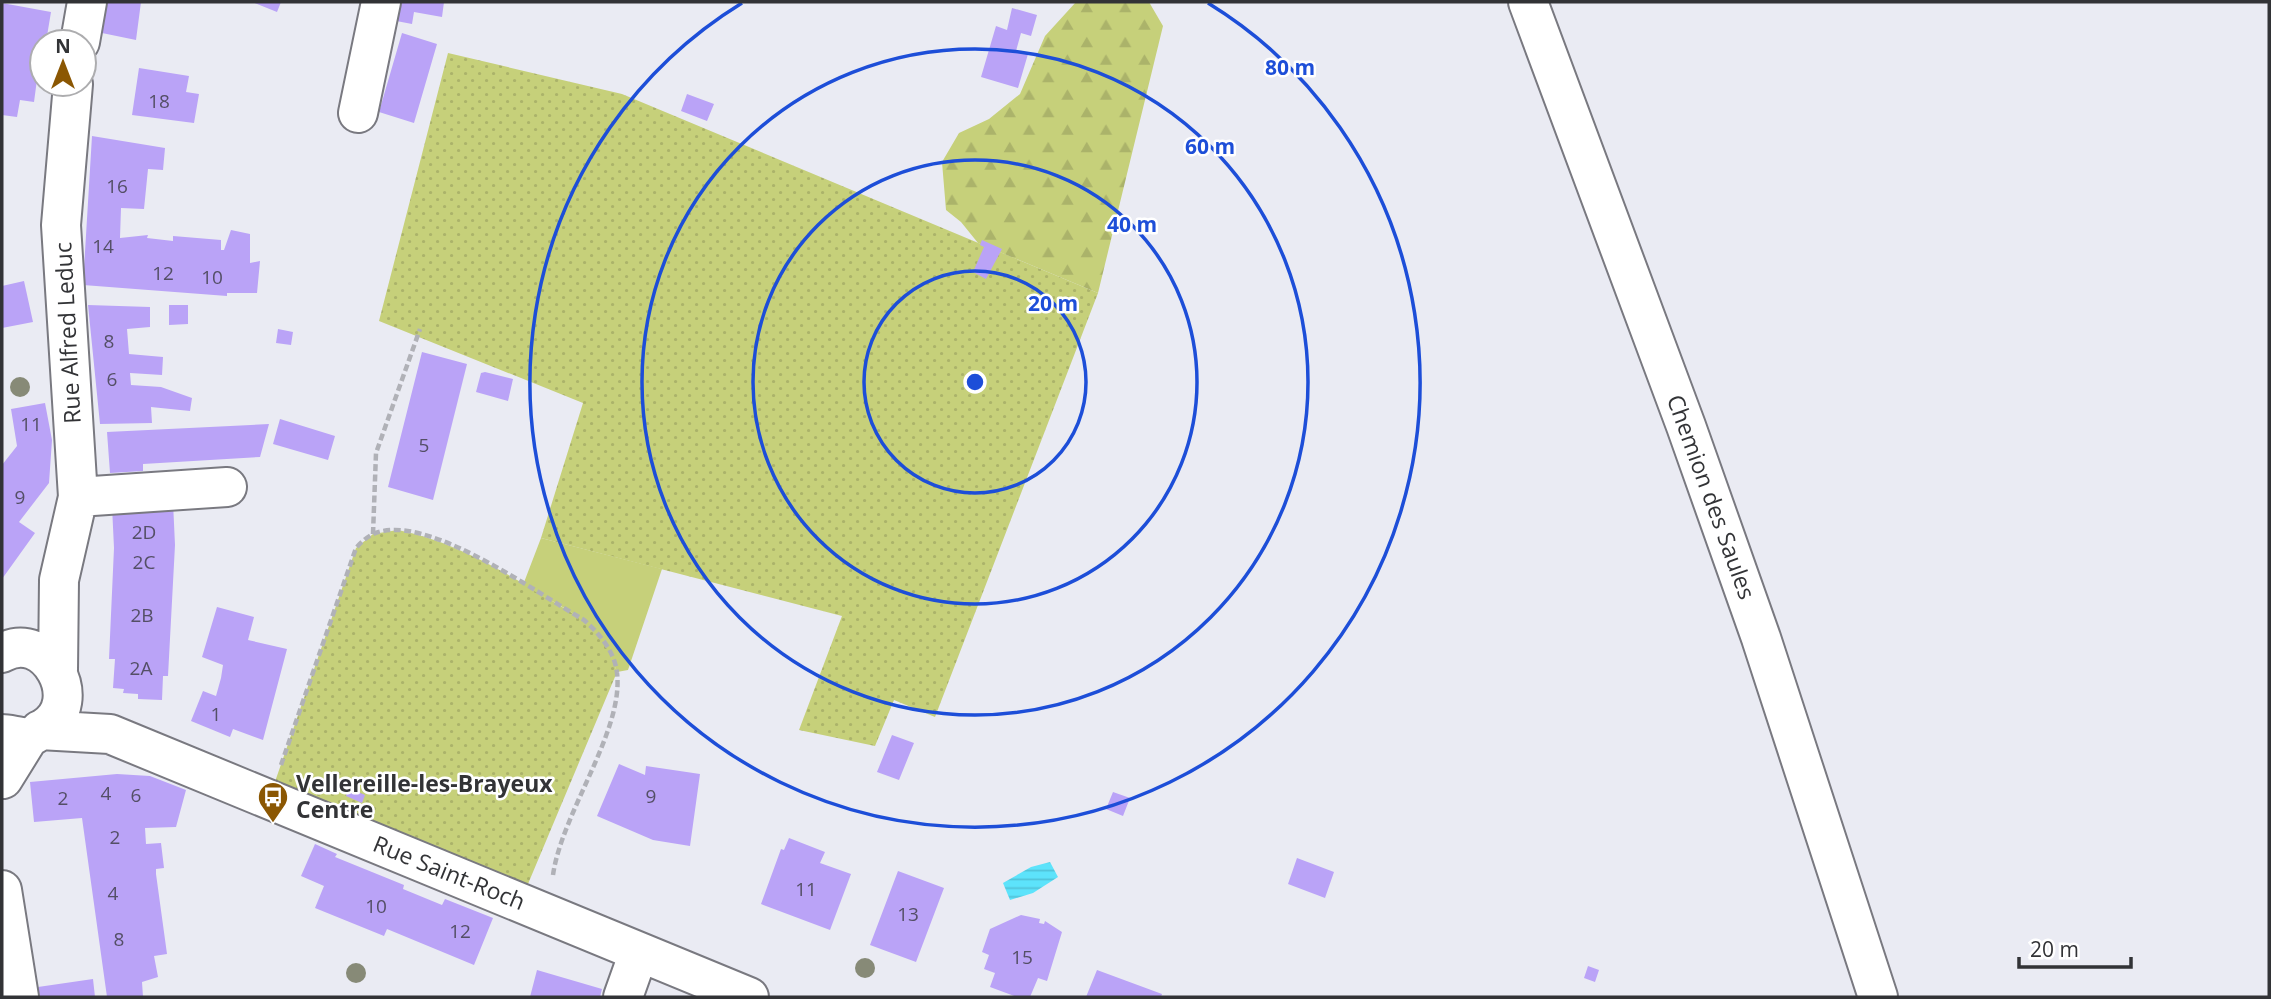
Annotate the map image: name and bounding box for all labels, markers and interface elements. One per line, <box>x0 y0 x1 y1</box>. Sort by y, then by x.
north arrow <box>28 28 98 98</box>
text: N <box>55 33 71 59</box>
text: 80 m <box>1265 53 1315 81</box>
house number: 18 <box>148 88 170 114</box>
text: 60 m <box>1185 132 1235 160</box>
house number: 16 <box>106 173 128 199</box>
text: 40 m <box>1107 210 1157 238</box>
house number: 14 <box>92 233 114 259</box>
street label: Rue Alfred Leduc <box>46 241 88 425</box>
house number: 12 <box>152 260 174 286</box>
house number: 10 <box>201 264 223 290</box>
text: 20 m <box>1028 289 1078 317</box>
house number: 8 <box>104 328 114 354</box>
house number: 6 <box>107 366 117 392</box>
centre of rings <box>963 370 987 394</box>
street label: Chemion des Saules <box>1660 390 1764 603</box>
house number: 11 <box>20 411 42 437</box>
house number: 5 <box>419 432 429 458</box>
house number: 9 <box>15 484 25 510</box>
house number: 2D <box>132 519 156 545</box>
house number: 2C <box>133 549 155 575</box>
house number: 2B <box>130 602 154 628</box>
house number: 2A <box>130 655 152 681</box>
house number: 1 <box>211 701 221 727</box>
place label: Vellereille-les-Brayeux Centre <box>296 767 553 825</box>
house number: 4 <box>101 780 112 806</box>
bus stop icon: Vellereille-les-Brayeux Centre <box>256 780 290 824</box>
house number: 6 <box>131 782 141 808</box>
house number: 9 <box>646 783 656 809</box>
house number: 2 <box>58 785 68 811</box>
house number: 2 <box>110 824 120 850</box>
street label: Rue Saint-Roch <box>369 827 530 917</box>
house number: 11 <box>795 876 817 902</box>
house number: 4 <box>108 880 119 906</box>
house number: 10 <box>365 893 387 919</box>
house number: 13 <box>897 901 919 927</box>
house number: 12 <box>449 918 471 944</box>
house number: 8 <box>114 926 124 952</box>
scale bar <box>2019 926 2131 970</box>
text: 20 m <box>2030 935 2079 963</box>
house number: 15 <box>1011 944 1033 970</box>

